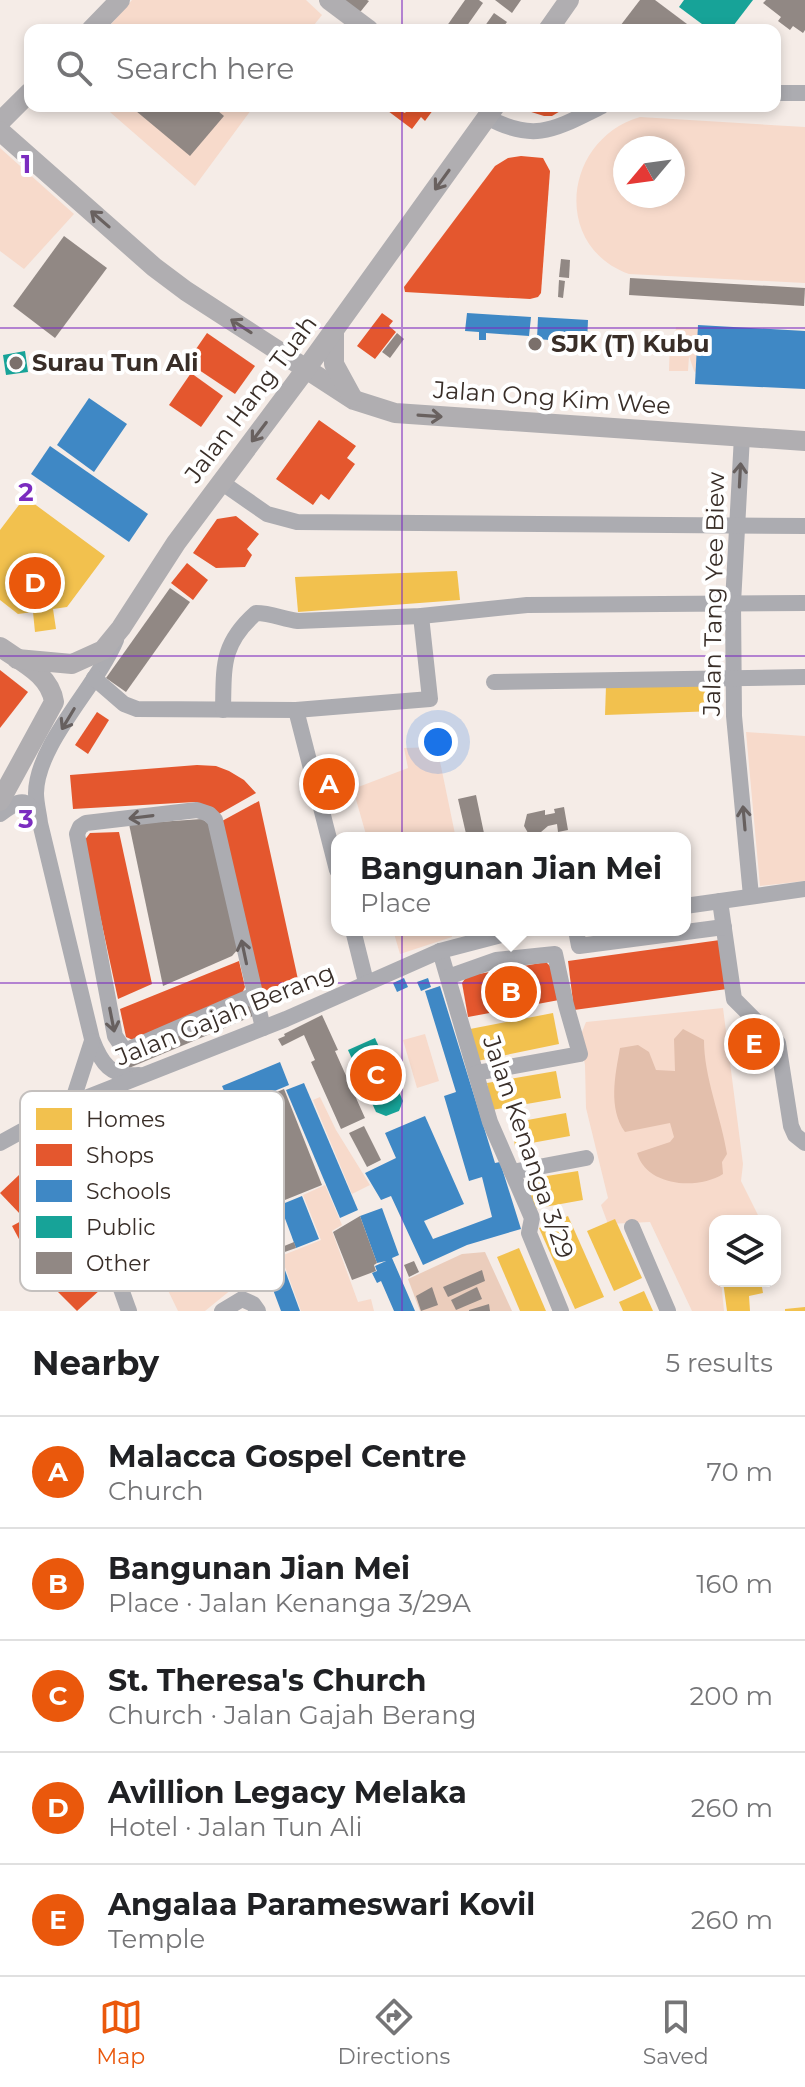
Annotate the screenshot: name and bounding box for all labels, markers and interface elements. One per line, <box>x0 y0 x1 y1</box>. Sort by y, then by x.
search box <box>24 24 781 112</box>
icon: search <box>52 46 96 90</box>
text: Search here <box>116 50 294 87</box>
north arrow <box>613 136 685 208</box>
text: 1 <box>21 148 31 180</box>
one-way arrow <box>434 169 451 190</box>
one-way arrow <box>91 210 111 228</box>
street label: Jalan Hang Tuah <box>178 309 323 489</box>
one-way arrow <box>230 318 252 335</box>
place label: SJK (T) Kubu <box>551 329 709 358</box>
marker: SJK (T) Kubu <box>526 335 544 353</box>
place label: Surau Tun Ali <box>32 348 199 377</box>
marker: Surau Tun Ali <box>7 354 25 372</box>
street label: Jalan Ong Kim Wee <box>431 375 672 420</box>
one-way arrow <box>416 409 443 424</box>
one-way arrow <box>251 421 268 442</box>
one-way arrow <box>733 462 748 489</box>
street label: Jalan Tang Yee Biew <box>697 472 730 717</box>
text: 2 <box>18 476 34 508</box>
pin: D <box>9 553 61 613</box>
one-way arrow <box>60 707 76 730</box>
your location <box>418 722 458 762</box>
pin: A <box>303 754 355 814</box>
text: 3 <box>17 803 34 835</box>
one-way arrow <box>736 805 751 832</box>
one-way arrow <box>128 809 155 824</box>
popup <box>331 832 691 936</box>
text: Bangunan Jian Mei <box>360 850 662 887</box>
text: Place <box>360 887 431 919</box>
one-way arrow <box>236 940 251 965</box>
street label: Jalan Gajah Berang <box>110 957 338 1072</box>
pin: B <box>485 962 537 1022</box>
one-way arrow <box>105 1007 120 1033</box>
pin: E <box>728 1014 780 1074</box>
street label: Jalan Kenanga 3/29 <box>476 1031 580 1262</box>
pin: C <box>350 1045 402 1105</box>
legend <box>20 1091 284 1291</box>
text: Homes <box>86 1106 165 1133</box>
text: Shops <box>86 1142 154 1169</box>
text: Schools <box>86 1178 171 1205</box>
text: Public <box>86 1214 156 1241</box>
map controls <box>709 1215 781 1287</box>
button: layers <box>709 1215 781 1287</box>
text: Other <box>86 1250 150 1277</box>
text: Nearby <box>32 1342 159 1384</box>
text: 5 results <box>666 1347 773 1379</box>
text: Malacca Gospel Centre <box>108 1438 466 1475</box>
text: A <box>48 1456 68 1488</box>
text: 70 m <box>707 1456 773 1488</box>
text: Church <box>108 1475 204 1507</box>
text: Bangunan Jian Mei <box>108 1550 410 1587</box>
text: B <box>48 1568 68 1600</box>
text: 160 m <box>696 1568 773 1600</box>
text: Place · Jalan Kenanga 3/29A <box>108 1587 471 1619</box>
text: St. Theresa's Church <box>108 1662 427 1699</box>
text: C <box>49 1680 67 1712</box>
text: 200 m <box>689 1680 773 1712</box>
text: Church · Jalan Gajah Berang <box>108 1699 477 1731</box>
text: Avillion Legacy Melaka <box>108 1774 467 1811</box>
text: D <box>47 1792 69 1824</box>
text: 260 m <box>691 1792 773 1824</box>
text: Hotel · Jalan Tun Ali <box>108 1811 363 1843</box>
text: Angalaa Parameswari Kovil <box>108 1886 535 1923</box>
text: E <box>49 1904 67 1936</box>
text: 260 m <box>691 1904 773 1936</box>
text: Temple <box>108 1923 205 1955</box>
tab: Map <box>96 1995 145 2070</box>
tab: Directions <box>338 1995 450 2070</box>
tab: Saved <box>643 1995 709 2070</box>

